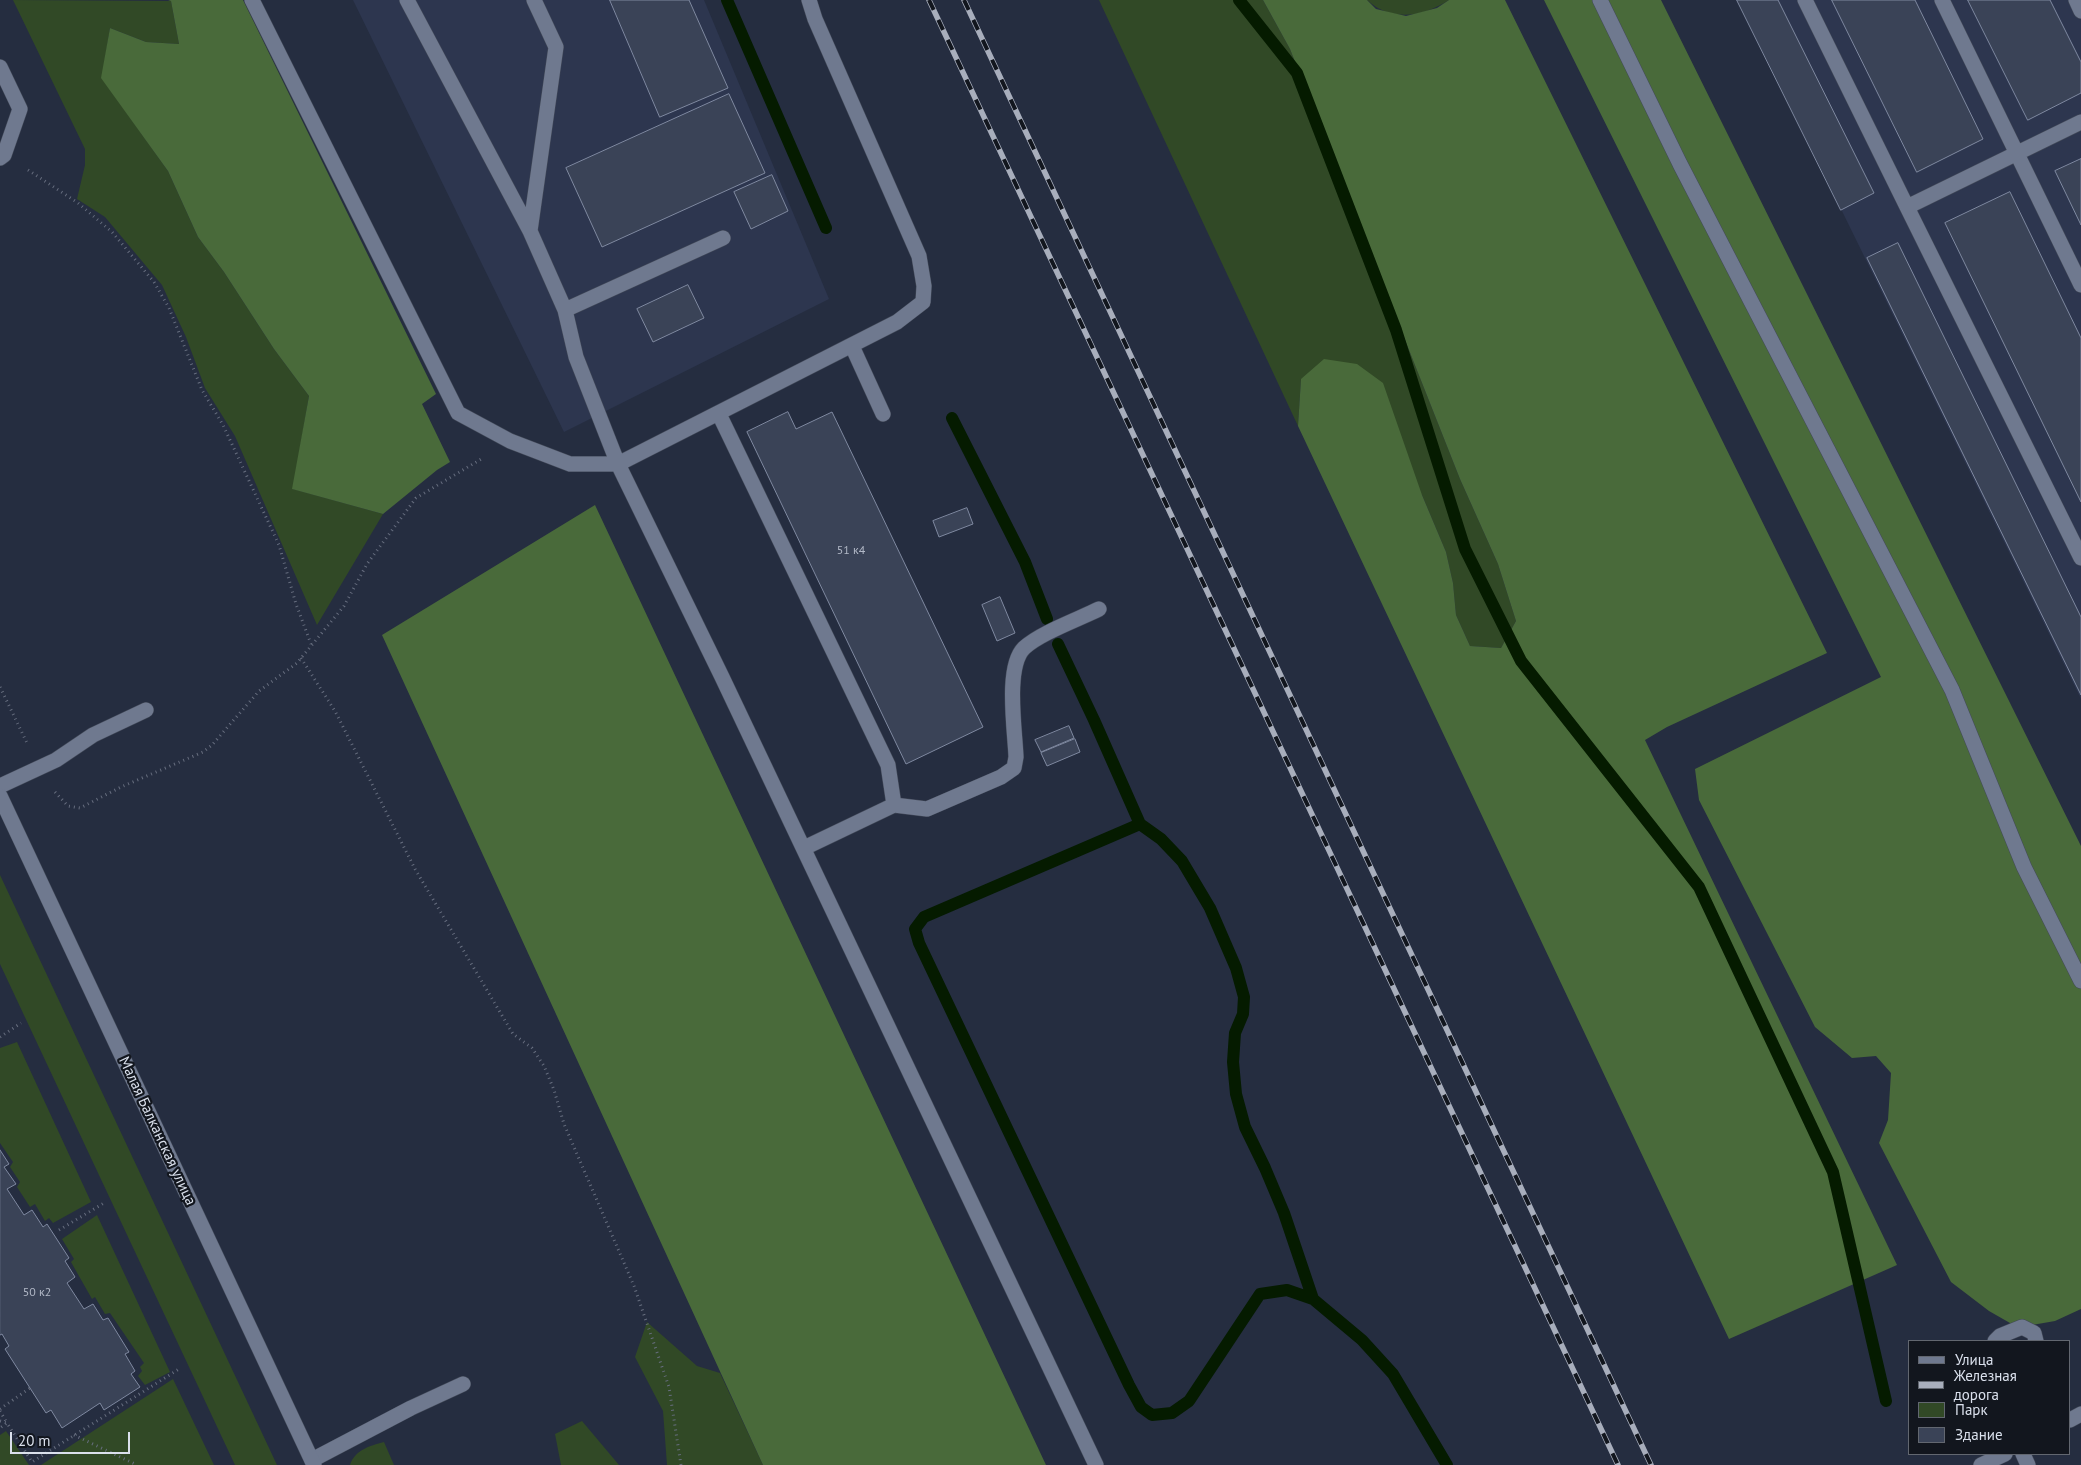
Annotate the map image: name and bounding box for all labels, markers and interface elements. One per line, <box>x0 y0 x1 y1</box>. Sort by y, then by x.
house number: 51 к4 <box>837 544 865 558</box>
street label: Малая Балканская улица <box>115 1054 199 1208</box>
house number: 50 к2 <box>23 1286 51 1300</box>
legend <box>1908 1340 2071 1455</box>
text: Улица <box>1955 1350 1993 1369</box>
text: Железная дорога <box>1954 1366 2017 1404</box>
text: Парк <box>1955 1400 1988 1419</box>
scale bar <box>12 1422 132 1454</box>
text: Здание <box>1955 1425 2003 1444</box>
text: 20 m <box>18 1431 51 1450</box>

